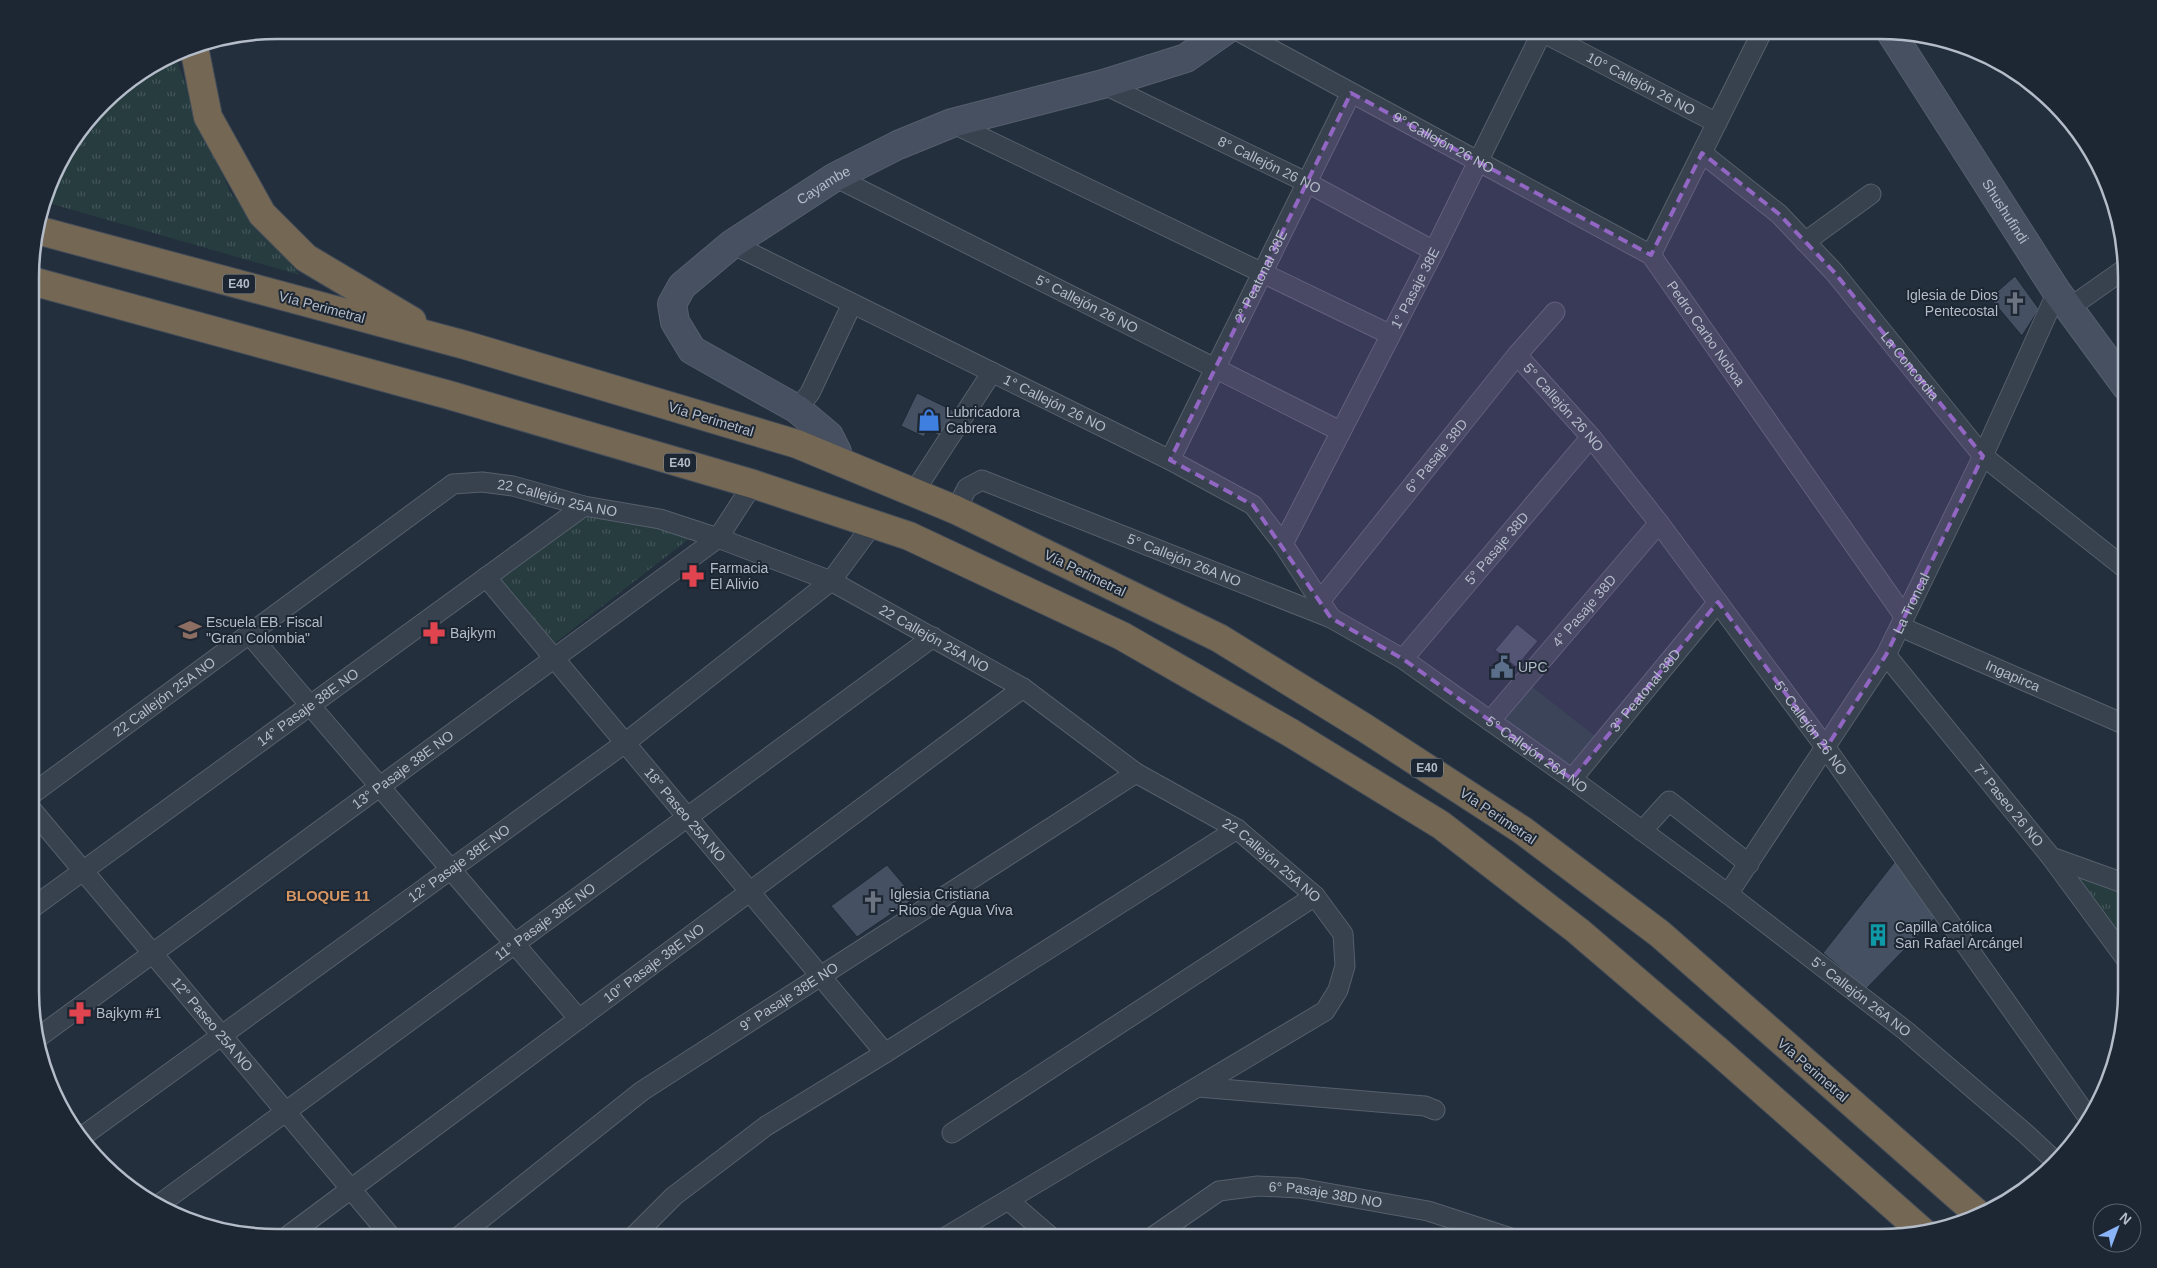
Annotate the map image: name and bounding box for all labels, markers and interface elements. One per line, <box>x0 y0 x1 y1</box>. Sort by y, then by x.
street label: 10° Callejón 26 NO <box>1584 49 1698 118</box>
street label: 9° Callejón 26 NO <box>1390 109 1497 176</box>
street label: 8° Callejón 26 NO <box>1216 133 1324 197</box>
street label: Cayambe <box>794 163 853 208</box>
street label: Shushufindi <box>1979 176 2032 246</box>
street label: 2° Peatonal 38E <box>1231 227 1290 325</box>
street label: 1° Pasaje 38E <box>1387 245 1442 331</box>
street label: 5° Callejón 26 NO <box>1033 271 1141 336</box>
road number: E40 <box>223 274 255 294</box>
street label: Pedro Carbo Noboa <box>1664 278 1749 389</box>
place label: Iglesia de Dios Pentecostal <box>1906 287 1998 319</box>
street label: Vía Perimetral <box>277 288 367 326</box>
church icon: Iglesia de Dios Pentecostal <box>2002 290 2028 316</box>
street label: La Concordia <box>1878 328 1943 404</box>
street label: 5° Callejón 26 NO <box>1520 360 1607 454</box>
street label: 1° Callejón 26 NO <box>1001 371 1109 435</box>
street label: Vía Perimetral <box>666 398 756 440</box>
place label: Lubricadora Cabrera <box>946 404 1020 436</box>
shop icon: Lubricadora Cabrera <box>916 407 942 433</box>
street label: 6° Pasaje 38D <box>1402 416 1471 496</box>
road number: E40 <box>664 453 696 472</box>
street label: 22 Callejón 25A NO <box>496 476 619 520</box>
street label: 5° Pasaje 38D <box>1462 509 1532 588</box>
street label: 5° Callejón 26A NO <box>1125 530 1243 590</box>
street label: Vía Perimetral <box>1042 546 1128 600</box>
place label: Farmacia El Alivio <box>710 560 769 592</box>
pharmacy icon: Farmacia El Alivio <box>680 563 706 589</box>
street label: La Troncal <box>1890 570 1933 636</box>
street label: 4° Pasaje 38D <box>1549 571 1619 650</box>
street label: 22 Callejón 25A NO <box>876 602 992 675</box>
place label: Escuela EB. Fiscal "Gran Colombia" <box>206 614 323 646</box>
school or university icon: Escuela EB. Fiscal "Gran Colombia" <box>177 617 203 643</box>
pharmacy icon: Bajkym <box>421 620 447 646</box>
place label: Bajkym <box>450 625 496 641</box>
street label: 3° Peatonal 38D <box>1606 646 1684 735</box>
street label: 22 Callejón 25A NO <box>110 654 218 740</box>
public building icon: UPC <box>1489 654 1515 680</box>
street label: Ingapirca <box>1983 657 2043 695</box>
place label: UPC <box>1518 659 1548 675</box>
street label: 14° Pasaje 38E NO <box>254 665 362 750</box>
street label: 5° Callejón 26 NO <box>1771 678 1850 778</box>
street label: 5° Callejón 26A NO <box>1483 713 1591 796</box>
street label: 13° Pasaje 38E NO <box>349 727 457 812</box>
road number: E40 <box>1411 758 1443 778</box>
street label: 7° Paseo 26 NO <box>1970 761 2047 850</box>
street label: 18° Paseo 25A NO <box>641 764 729 865</box>
street label: Vía Perimetral <box>1457 785 1539 847</box>
street label: 22 Callejón 25A NO <box>1220 815 1324 905</box>
street label: 12° Pasaje 38E NO <box>405 821 513 906</box>
street label: 11° Pasaje 38E NO <box>492 879 598 964</box>
place label: Iglesia Cristiana - Rios de Agua Viva <box>890 886 1013 918</box>
district label: BLOQUE 11 <box>286 887 370 904</box>
church icon: Iglesia Cristiana - Rios de Agua Viva <box>860 889 886 915</box>
place label: Capilla Católica San Rafael Arcángel <box>1895 919 2023 951</box>
street label: 10° Pasaje 38E NO <box>600 920 707 1006</box>
building icon: Capilla Católica San Rafael Arcángel <box>1865 922 1891 948</box>
street label: 5° Callejón 26A NO <box>1808 953 1914 1040</box>
street label: 9° Pasaje 38E NO <box>737 959 841 1034</box>
street label: 12° Paseo 25A NO <box>168 974 256 1075</box>
pharmacy icon: Bajkym #1 <box>67 1000 93 1026</box>
place label: Bajkym #1 <box>96 1005 162 1021</box>
street label: Vía Perimetral <box>1774 1035 1852 1105</box>
street label: 6° Pasaje 38D NO <box>1268 1179 1384 1211</box>
north arrow <box>2092 1203 2142 1253</box>
text: N <box>2117 1209 2135 1228</box>

